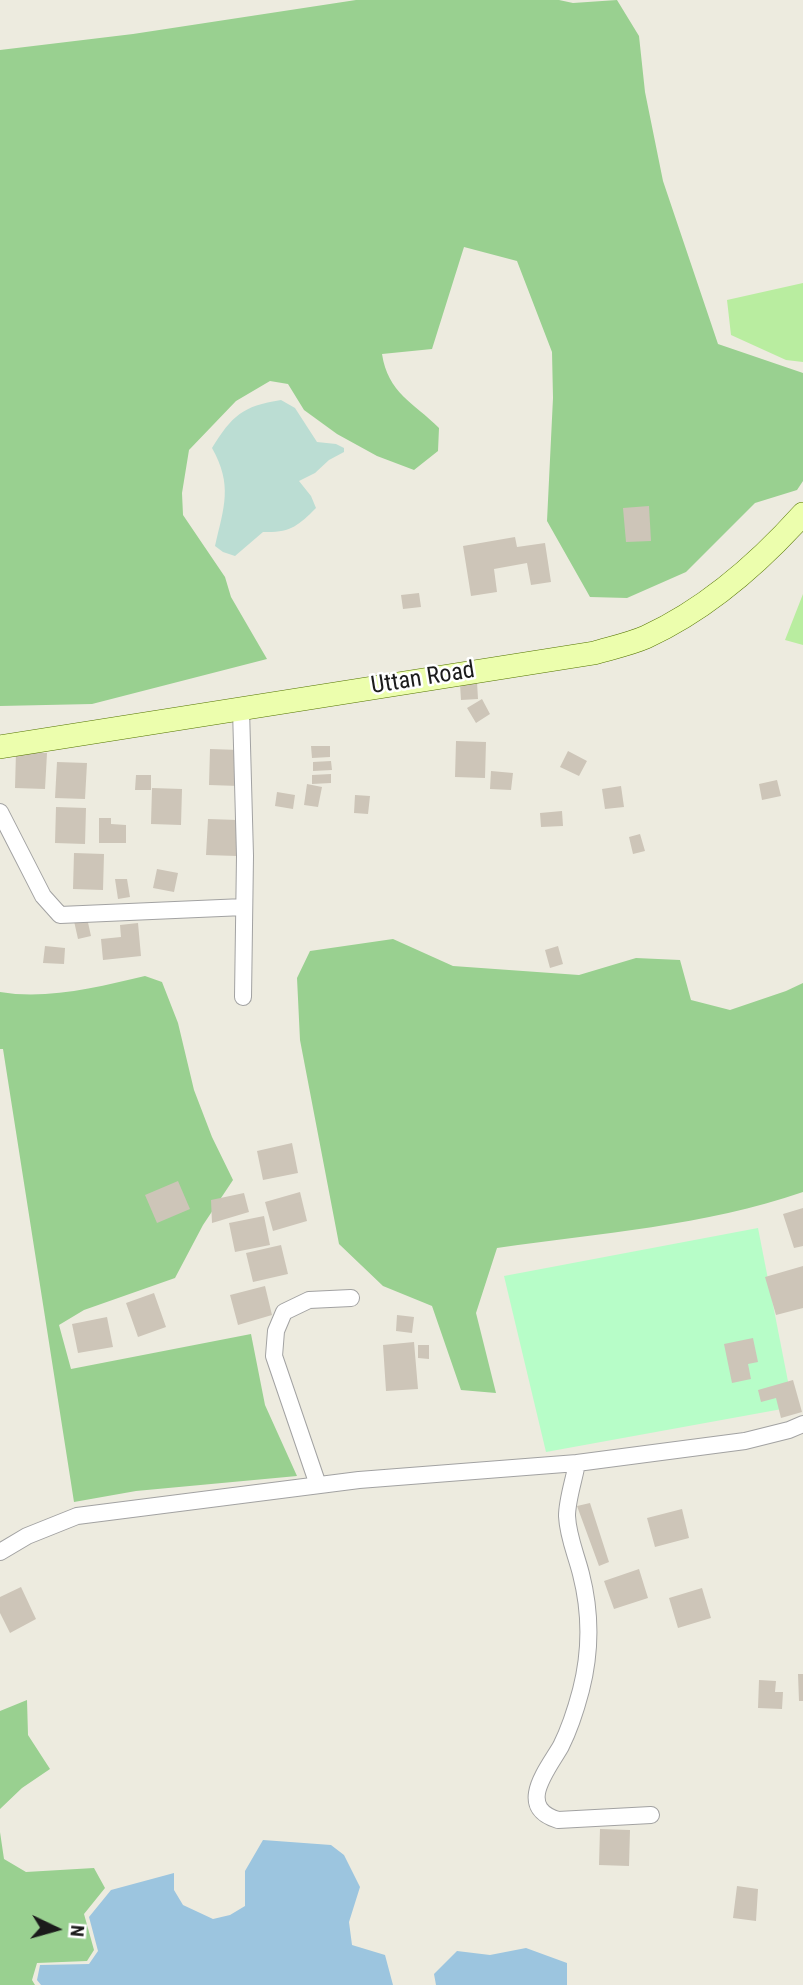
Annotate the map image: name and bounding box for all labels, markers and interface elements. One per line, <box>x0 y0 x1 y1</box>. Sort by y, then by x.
street label: Uttan Road <box>369 657 477 701</box>
north arrow <box>21 1894 91 1964</box>
text: N <box>65 1924 89 1938</box>

